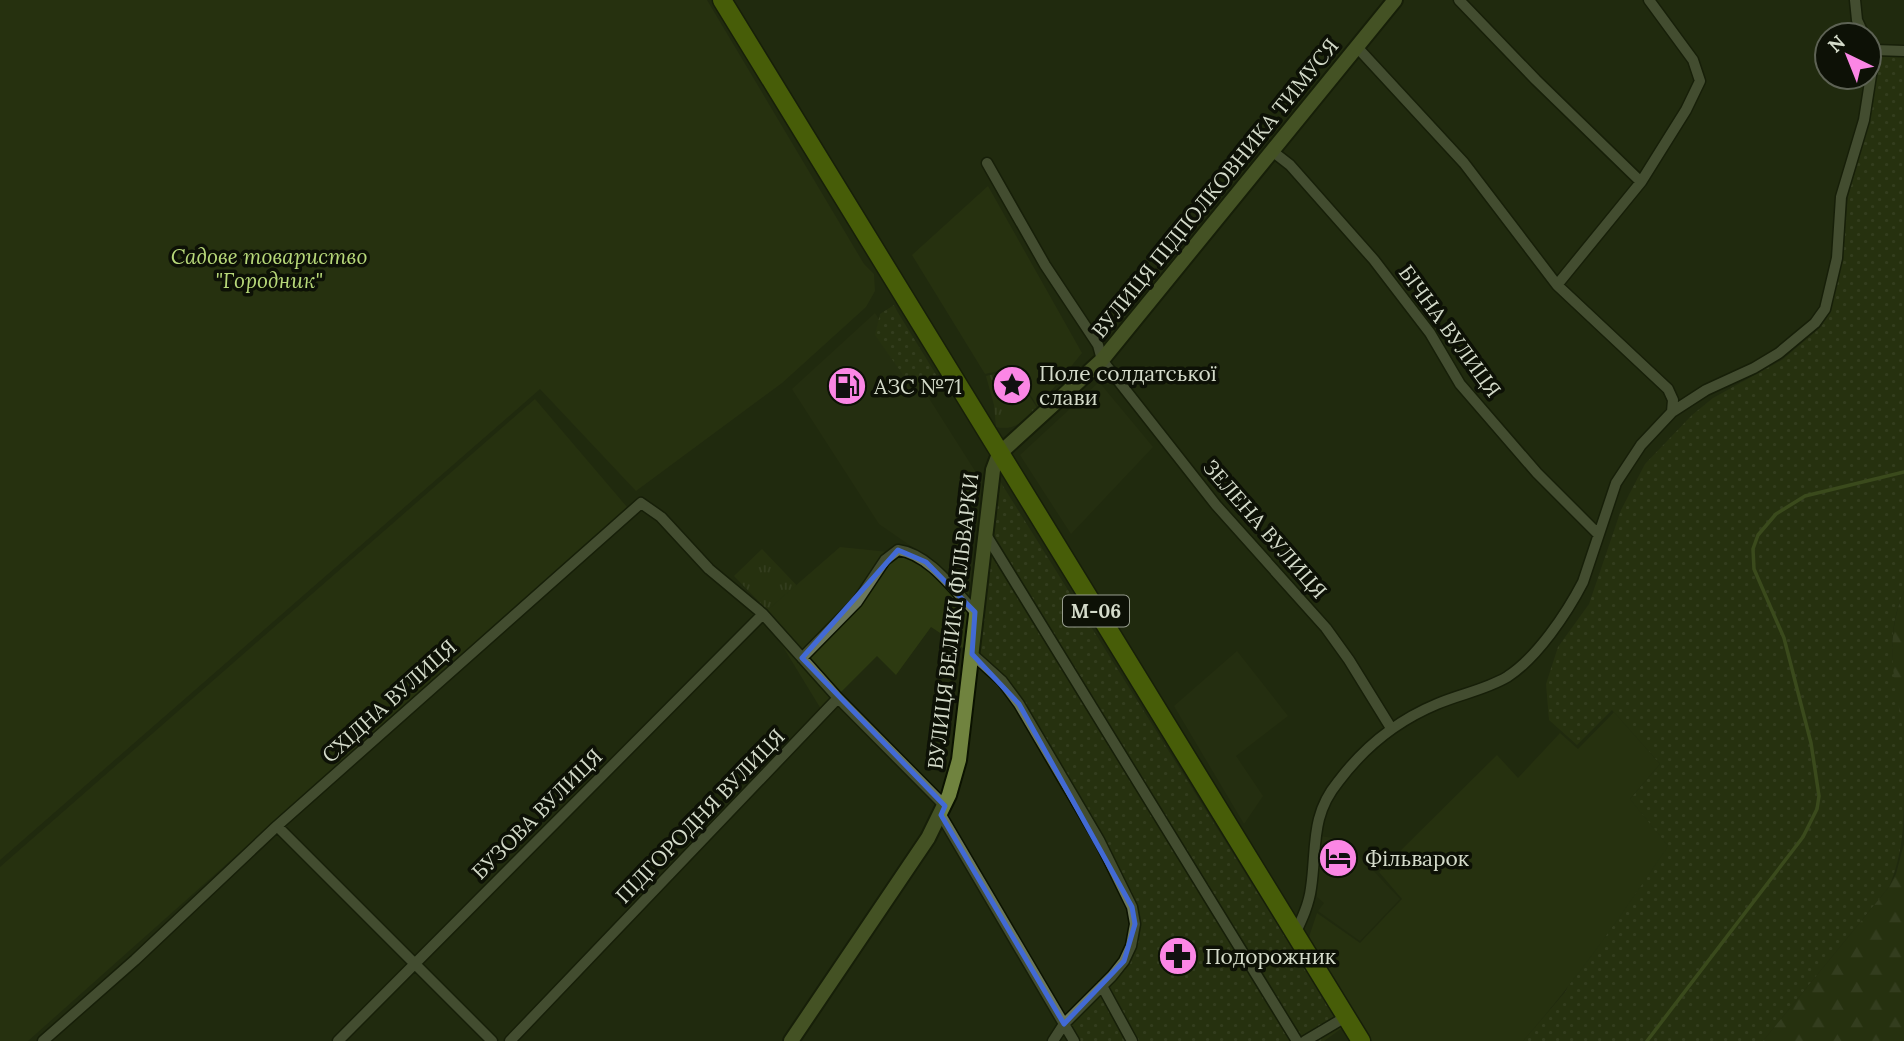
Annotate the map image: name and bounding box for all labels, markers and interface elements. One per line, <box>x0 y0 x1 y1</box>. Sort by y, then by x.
north arrow <box>1813 21 1883 91</box>
text: N <box>1823 30 1850 57</box>
street label: ВУЛИЦЯ ПІДПОЛКОВНИКА ТИМУСЯ <box>1086 33 1344 343</box>
park label: Садове товариство "Городник" <box>171 243 367 294</box>
street label: БІЧНА ВУЛИЦЯ <box>1393 260 1507 402</box>
place label: Поле солдатської слави <box>1039 360 1217 411</box>
place icon: Поле солдатської слави <box>991 364 1033 406</box>
fuel station icon: АЗС №71 <box>826 365 868 407</box>
place label: АЗС №71 <box>873 373 962 400</box>
street label: ЗЕЛЕНА ВУЛИЦЯ <box>1197 454 1333 604</box>
street label: ВУЛИЦЯ ВЕЛИКІ ФІЛЬВАРКИ <box>921 471 985 771</box>
road number: М-06 <box>1063 596 1129 626</box>
street label: СХІДНА ВУЛИЦЯ <box>316 633 462 769</box>
street label: ПІДГОРОДНЯ ВУЛИЦЯ <box>610 723 790 909</box>
street label: БУЗОВА ВУЛИЦЯ <box>466 743 608 885</box>
hotel icon: Фільварок <box>1317 837 1359 879</box>
place label: Фільварок <box>1365 845 1470 872</box>
pharmacy icon: Подорожник <box>1157 935 1199 977</box>
place label: Подорожник <box>1205 943 1337 970</box>

